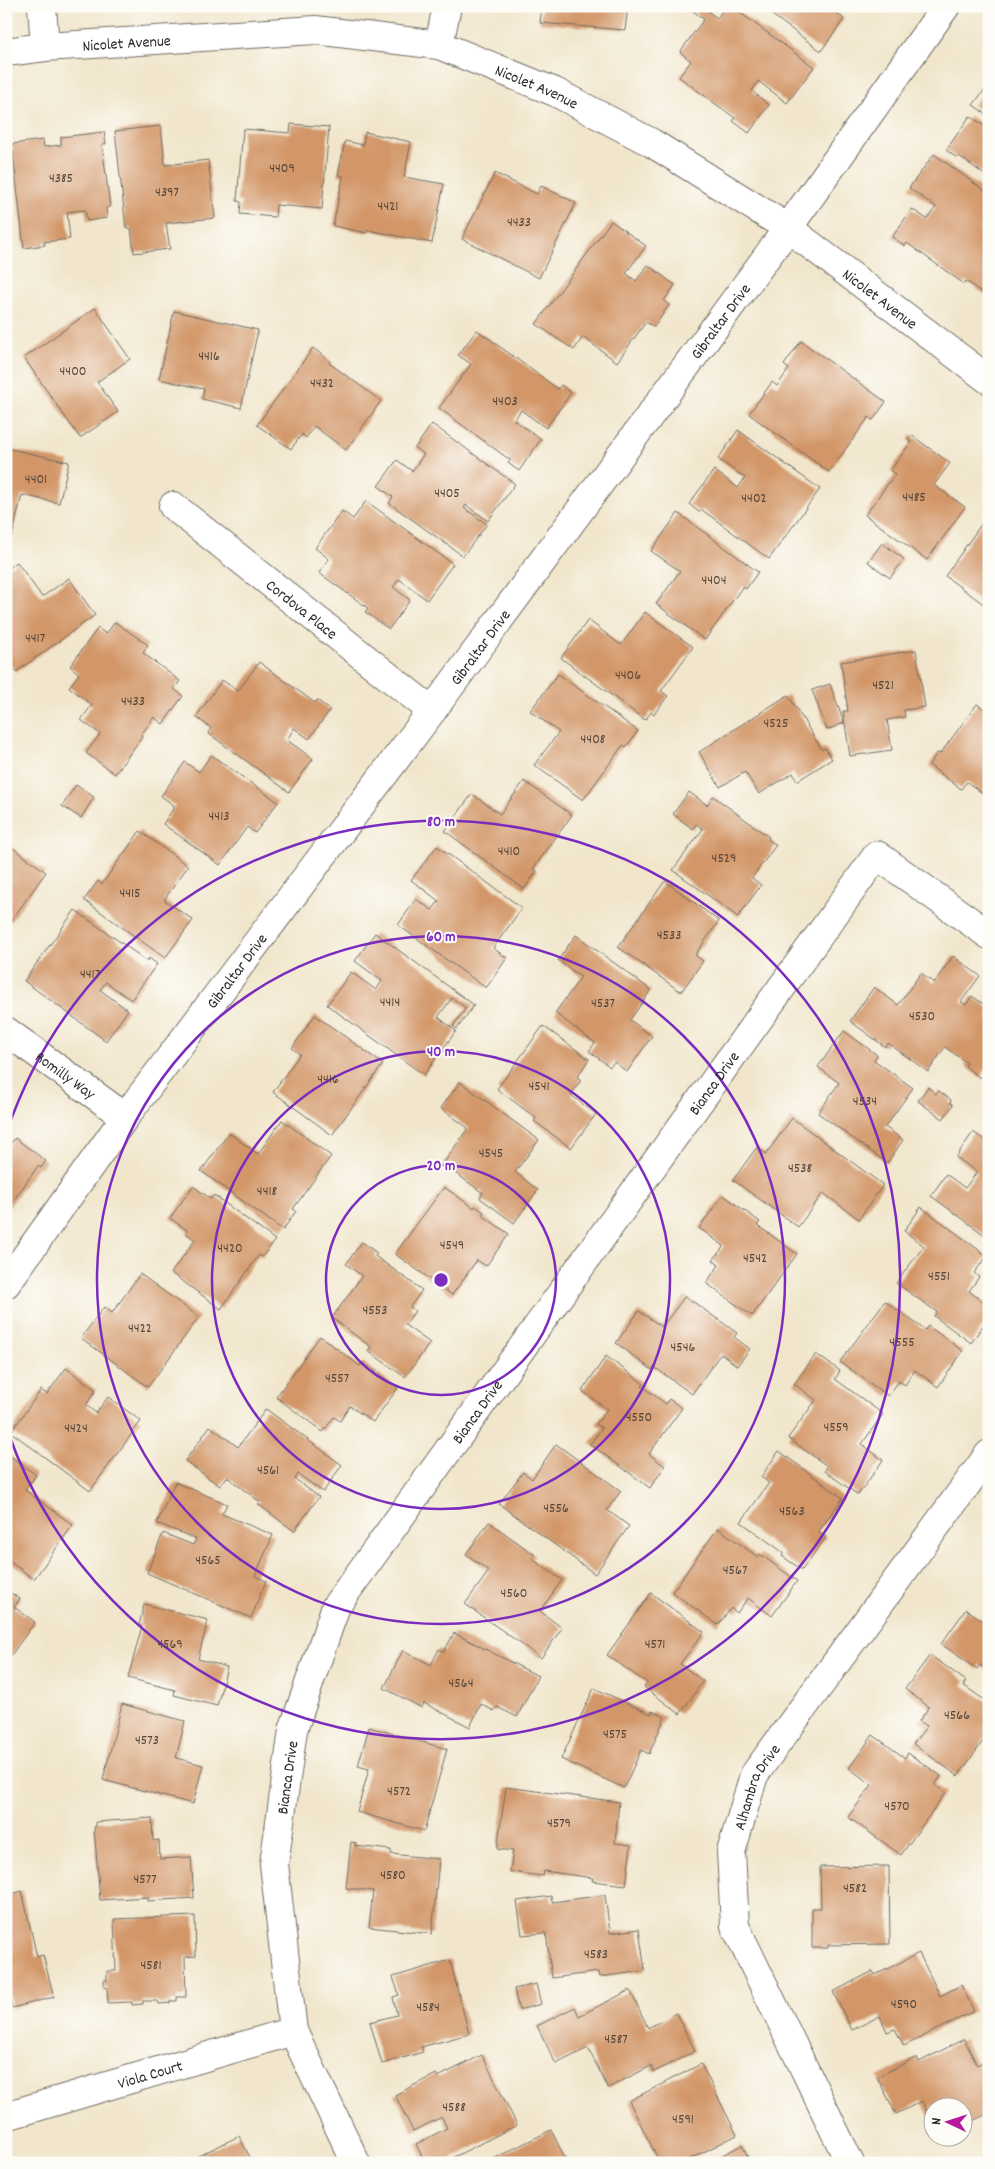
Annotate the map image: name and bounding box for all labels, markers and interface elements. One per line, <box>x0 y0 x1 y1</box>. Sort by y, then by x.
street label: Nicolet Avenue <box>82 30 172 59</box>
street label: Nicolet Avenue <box>491 60 582 116</box>
house number: 4409 <box>269 159 295 179</box>
house number: 4385 <box>49 169 73 189</box>
house number: 4397 <box>155 183 179 203</box>
house number: 4421 <box>378 197 398 217</box>
house number: 4433 <box>507 213 531 233</box>
street label: Nicolet Avenue <box>837 264 921 336</box>
street label: Gibraltar Drive <box>686 279 757 365</box>
house number: 4416 <box>198 347 220 367</box>
house number: 4400 <box>60 362 86 382</box>
house number: 4432 <box>310 374 334 394</box>
house number: 4403 <box>492 392 518 412</box>
house number: 4401 <box>25 470 47 490</box>
house number: 4405 <box>434 484 460 504</box>
house number: 4485 <box>902 488 926 508</box>
house number: 4402 <box>741 489 767 509</box>
house number: 4404 <box>701 571 727 591</box>
street label: Cordova Place <box>260 575 342 646</box>
street label: Gibraltar Drive <box>446 605 517 691</box>
house number: 4417 <box>25 629 45 649</box>
house number: 4406 <box>615 666 641 686</box>
house number: 4521 <box>872 676 894 696</box>
house number: 4433 <box>121 692 145 712</box>
house number: 4525 <box>764 714 788 734</box>
house number: 4408 <box>581 730 606 750</box>
house number: 4413 <box>209 807 229 827</box>
text: 80 m <box>427 812 455 834</box>
house number: 4410 <box>498 842 520 862</box>
house number: 4529 <box>712 849 736 869</box>
house number: 4415 <box>119 884 141 904</box>
house number: 4533 <box>657 926 681 946</box>
text: 60 m <box>426 927 456 949</box>
street label: Gibraltar Drive <box>202 929 274 1014</box>
house number: 4417 <box>80 965 100 985</box>
house number: 4414 <box>380 993 400 1013</box>
house number: 4537 <box>591 994 615 1014</box>
house number: 4530 <box>909 1007 935 1027</box>
text: 40 m <box>427 1042 455 1064</box>
street label: Romilly Way <box>29 1047 100 1106</box>
street label: Bianca Drive <box>684 1047 746 1121</box>
house number: 4416 <box>317 1070 339 1090</box>
house number: 4541 <box>528 1077 550 1097</box>
house number: 4534 <box>853 1092 877 1112</box>
house number: 4545 <box>479 1144 503 1164</box>
text: 20 m <box>427 1156 455 1178</box>
house number: 4538 <box>788 1159 812 1179</box>
house number: 4418 <box>257 1182 278 1202</box>
house number: 4549 <box>440 1236 464 1256</box>
house number: 4420 <box>217 1239 243 1259</box>
house number: 4542 <box>743 1249 767 1269</box>
house number: 4551 <box>928 1267 950 1287</box>
centre of rings <box>432 1271 450 1289</box>
house number: 4553 <box>363 1301 388 1321</box>
house number: 4422 <box>128 1319 152 1339</box>
house number: 4555 <box>889 1333 915 1353</box>
house number: 4546 <box>671 1338 696 1358</box>
house number: 4557 <box>325 1369 349 1389</box>
street label: Bianca Drive <box>447 1376 509 1449</box>
house number: 4550 <box>626 1408 652 1428</box>
house number: 4559 <box>823 1418 849 1438</box>
house number: 4424 <box>64 1419 88 1439</box>
house number: 4561 <box>257 1461 279 1481</box>
house number: 4556 <box>543 1499 569 1519</box>
house number: 4563 <box>779 1502 805 1522</box>
house number: 4565 <box>195 1551 221 1571</box>
house number: 4567 <box>723 1561 747 1581</box>
house number: 4560 <box>501 1584 527 1604</box>
house number: 4569 <box>157 1635 183 1655</box>
house number: 4571 <box>645 1635 665 1655</box>
house number: 4564 <box>449 1674 473 1694</box>
house number: 4566 <box>944 1706 970 1726</box>
house number: 4575 <box>603 1725 627 1745</box>
house number: 4573 <box>135 1731 159 1751</box>
street label: Bianca Drive <box>272 1739 305 1816</box>
street label: Alhambra Drive <box>729 1740 787 1833</box>
house number: 4572 <box>387 1782 411 1802</box>
house number: 4570 <box>884 1797 910 1817</box>
house number: 4579 <box>547 1814 571 1834</box>
house number: 4580 <box>380 1866 406 1886</box>
house number: 4577 <box>133 1870 157 1890</box>
house number: 4582 <box>843 1879 867 1899</box>
house number: 4583 <box>584 1945 608 1965</box>
house number: 4581 <box>141 1956 161 1976</box>
house number: 4590 <box>891 1995 917 2015</box>
house number: 4584 <box>416 1998 440 2018</box>
house number: 4587 <box>604 2030 628 2050</box>
street label: Viola Court <box>115 2055 186 2096</box>
north arrow <box>922 2096 972 2146</box>
house number: 4588 <box>442 2098 466 2118</box>
house number: 4591 <box>672 2110 694 2130</box>
text: N <box>927 2117 947 2125</box>

